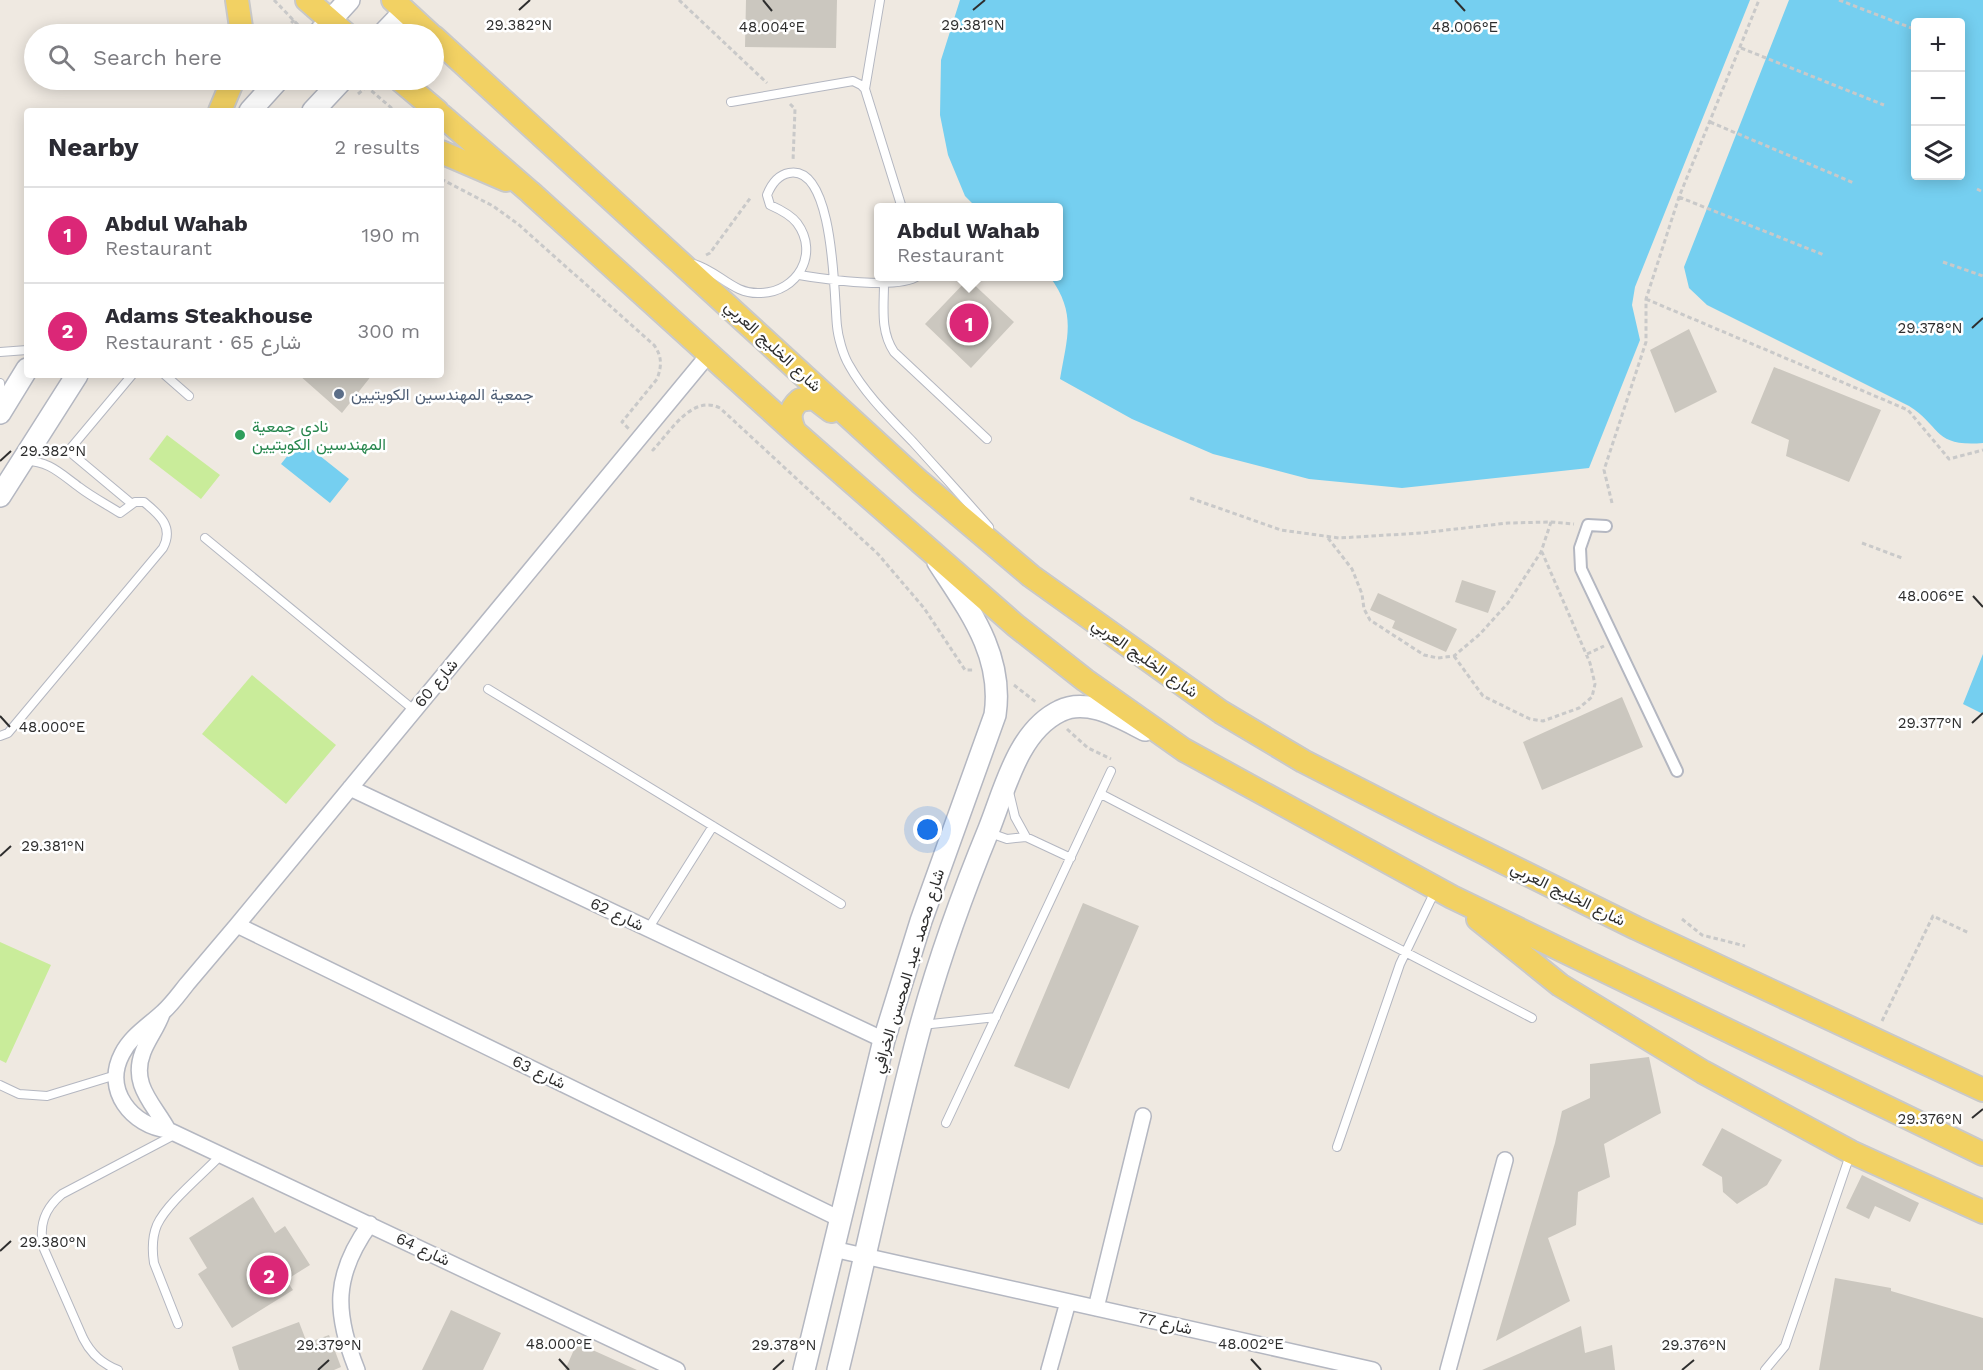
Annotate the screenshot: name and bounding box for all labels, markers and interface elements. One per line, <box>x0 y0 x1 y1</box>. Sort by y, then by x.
text: 29.382°N <box>486 16 552 34</box>
text: 29.381°N <box>941 16 1005 34</box>
text: 48.004°E <box>739 18 805 36</box>
text: 48.006°E <box>1432 18 1498 36</box>
map controls <box>1911 18 1965 180</box>
button: + <box>1911 18 1965 72</box>
search box <box>24 24 444 90</box>
icon: search <box>45 41 78 74</box>
text: Search here <box>93 45 222 70</box>
button: − <box>1911 72 1965 126</box>
button: layers <box>1911 126 1965 180</box>
text: Nearby <box>48 132 139 162</box>
text: 2 results <box>335 135 420 159</box>
popup <box>874 203 1063 281</box>
text: Abdul Wahab <box>105 211 248 236</box>
text: Abdul Wahab <box>897 218 1040 243</box>
text: 1 <box>63 223 72 247</box>
text: 190 m <box>362 223 420 247</box>
text: Restaurant <box>105 236 212 260</box>
text: Restaurant <box>897 243 1004 267</box>
street label: شارع الخليج العربي <box>718 296 825 398</box>
pin: 1 <box>950 300 988 346</box>
text: Adams Steakhouse <box>105 303 313 328</box>
text: 2 <box>62 319 73 343</box>
text: 300 m <box>358 319 420 343</box>
text: 29.378°N <box>1897 319 1963 337</box>
text: Restaurant · شارع 65 <box>105 330 301 354</box>
place label: جمعية المهندسين الكويتيين <box>351 385 534 405</box>
marker: جمعية المهندسين الكويتيين <box>332 387 346 401</box>
place label: نادي جمعية المهندسين الكويتيين <box>252 417 386 455</box>
marker: نادي جمعية المهندسين الكويتيين <box>233 428 247 442</box>
text: 29.382°N <box>20 442 86 460</box>
text: 48.006°E <box>1898 587 1964 605</box>
street label: شارع الخليج العربي <box>1086 614 1202 705</box>
street label: شارع 60 <box>410 655 463 712</box>
text: 29.377°N <box>1898 714 1962 732</box>
text: 48.000°E <box>19 718 85 736</box>
your location <box>913 815 942 844</box>
text: 29.381°N <box>21 837 85 855</box>
street label: شارع الخليج العربي <box>1506 858 1628 934</box>
street label: شارع محمد عبد المحسن الخرافي <box>868 867 952 1077</box>
street label: شارع 62 <box>586 893 647 936</box>
street label: شارع 63 <box>508 1051 569 1095</box>
text: 29.376°N <box>1897 1110 1963 1128</box>
street label: شارع 64 <box>392 1228 453 1272</box>
text: 29.380°N <box>19 1233 87 1251</box>
pin: 2 <box>250 1252 288 1298</box>
street label: شارع 77 <box>1135 1307 1194 1340</box>
text: 48.000°E <box>526 1335 592 1353</box>
text: 48.002°E <box>1218 1335 1284 1353</box>
text: 29.379°N <box>296 1336 362 1354</box>
text: 29.378°N <box>751 1336 817 1354</box>
text: 29.376°N <box>1661 1336 1727 1354</box>

